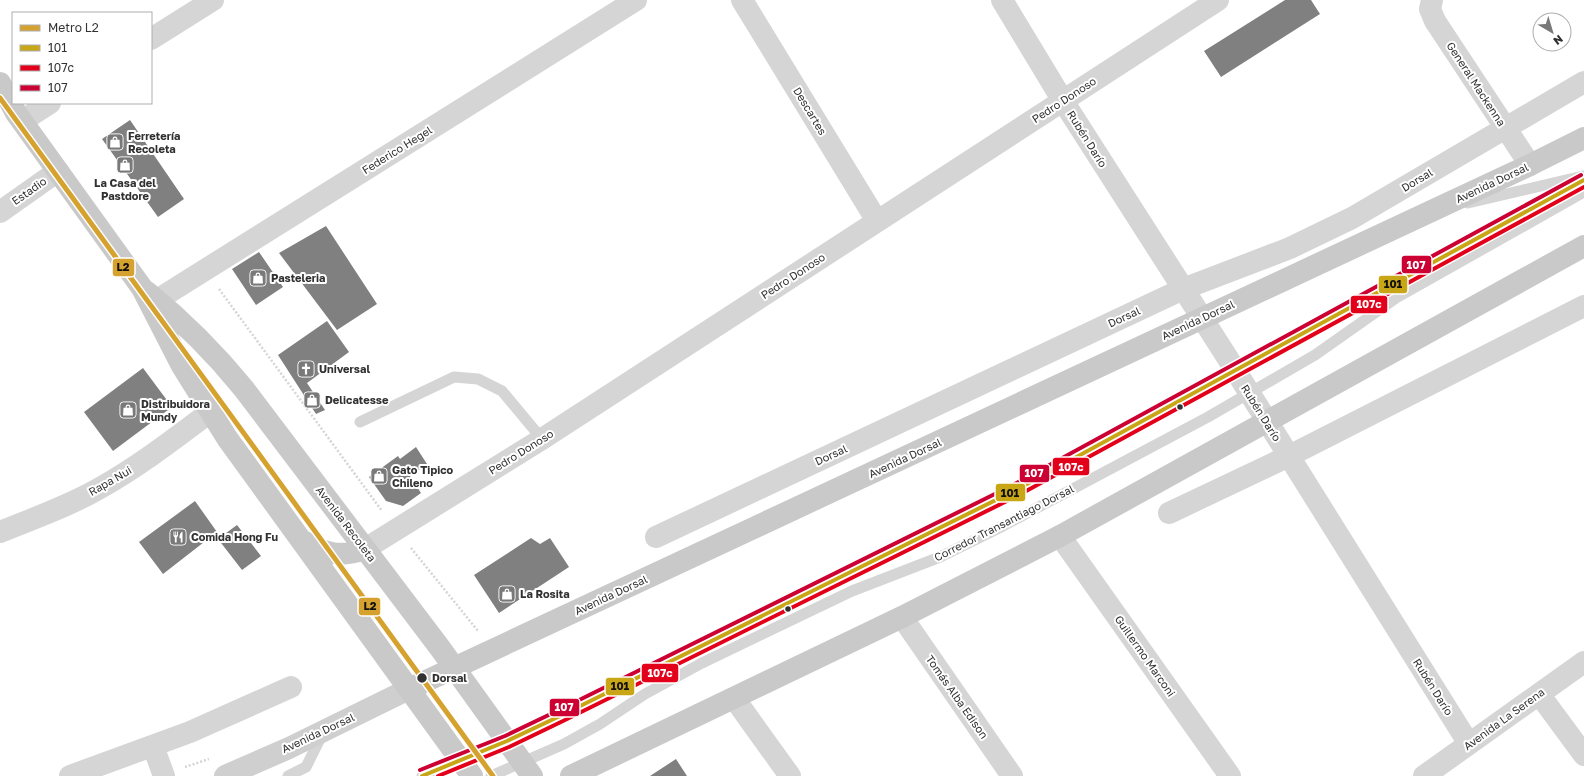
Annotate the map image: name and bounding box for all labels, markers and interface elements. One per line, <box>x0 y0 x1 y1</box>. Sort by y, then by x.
legend <box>12 12 152 104</box>
north arrow <box>1532 12 1572 52</box>
text: Metro L2 <box>48 20 99 35</box>
text: N <box>1551 33 1566 48</box>
street label: General Mackenna <box>1444 39 1508 128</box>
text: 101 <box>48 40 67 55</box>
text: 107c <box>48 60 75 75</box>
street label: Pedro Donoso <box>1029 74 1099 125</box>
text: 107 <box>48 80 68 95</box>
street label: Descartes <box>791 85 830 137</box>
street label: Rubén Darío <box>1065 108 1110 170</box>
street label: Federico Hegel <box>359 123 434 176</box>
place label: Ferretería Recoleta <box>128 129 180 155</box>
shop icon: Ferretería Recoleta <box>105 132 125 152</box>
shop icon: La Casa del Pastdore <box>115 155 135 175</box>
street label: Avenida Dorsal <box>1453 160 1531 205</box>
street label: Dorsal <box>1399 165 1435 194</box>
street label: Estadio <box>9 174 49 207</box>
place label: La Casa del Pastdore <box>94 176 156 202</box>
street label: Pedro Donoso <box>758 250 828 301</box>
line badge: 107 <box>1401 255 1432 274</box>
line badge: L2 <box>112 258 135 277</box>
text: 107 <box>1407 258 1425 271</box>
text: L2 <box>117 260 130 273</box>
shop icon: Pasteleria <box>248 268 268 288</box>
place label: Pasteleria <box>271 271 325 284</box>
line badge: 101 <box>1378 275 1408 294</box>
text: 101 <box>1384 277 1403 290</box>
line badge: 107c <box>1350 295 1388 314</box>
street label: Avenida Dorsal <box>1159 297 1237 342</box>
text: 107c <box>1356 297 1382 310</box>
street label: Dorsal <box>1106 303 1142 330</box>
church icon: Universal <box>296 359 316 379</box>
place label: Universal <box>319 362 370 375</box>
street label: Rubén Darío <box>1239 382 1284 444</box>
shop icon: Delicatesse <box>302 390 322 410</box>
place label: Delicatesse <box>325 393 389 406</box>
place label: Distribuidora Mundy <box>141 397 210 423</box>
shop icon: Distribuidora Mundy <box>118 400 138 420</box>
unlabelled marker <box>1175 402 1185 412</box>
street label: Pedro Donoso <box>486 426 556 477</box>
street label: Avenida Dorsal <box>866 435 944 480</box>
street label: Dorsal <box>813 441 849 468</box>
line badge: 107c <box>1052 457 1090 476</box>
text: 107c <box>1058 460 1084 473</box>
street label: Rapa Nui <box>86 463 134 498</box>
place label: Gato Tipico Chileno <box>392 463 453 489</box>
line badge: 107 <box>1019 464 1050 483</box>
shop icon: Gato Tipico Chileno <box>369 466 389 486</box>
text: 107 <box>1025 466 1043 479</box>
street label: Corredor Transantiago Dorsal <box>932 481 1076 563</box>
street label: Avenida Recoleta <box>314 483 379 564</box>
line badge: 101 <box>995 483 1026 502</box>
text: 101 <box>1001 486 1020 499</box>
restaurant icon: Comida Hong Fu <box>168 527 188 547</box>
place label: Comida Hong Fu <box>191 530 278 543</box>
street label: Avenida Dorsal <box>572 572 650 617</box>
shop icon: La Rosita <box>497 584 517 604</box>
place label: La Rosita <box>520 587 570 600</box>
line badge: L2 <box>358 597 381 616</box>
text: L2 <box>364 599 377 612</box>
unlabelled marker <box>783 604 793 614</box>
street label: Guillermo Marconi <box>1112 613 1178 699</box>
street label: Tomás Alba Edison <box>924 652 991 741</box>
street label: Rubén Darío <box>1411 656 1456 718</box>
line badge: 107c <box>641 663 679 683</box>
text: 107c <box>647 666 673 679</box>
marker: Dorsal <box>415 671 429 685</box>
place label: Dorsal <box>432 671 467 684</box>
line badge: 101 <box>605 677 635 696</box>
text: 101 <box>611 679 630 692</box>
street label: Avenida La Serena <box>1461 685 1547 752</box>
line badge: 107 <box>549 698 580 717</box>
text: 107 <box>555 700 573 713</box>
street label: Avenida Dorsal <box>279 710 357 755</box>

